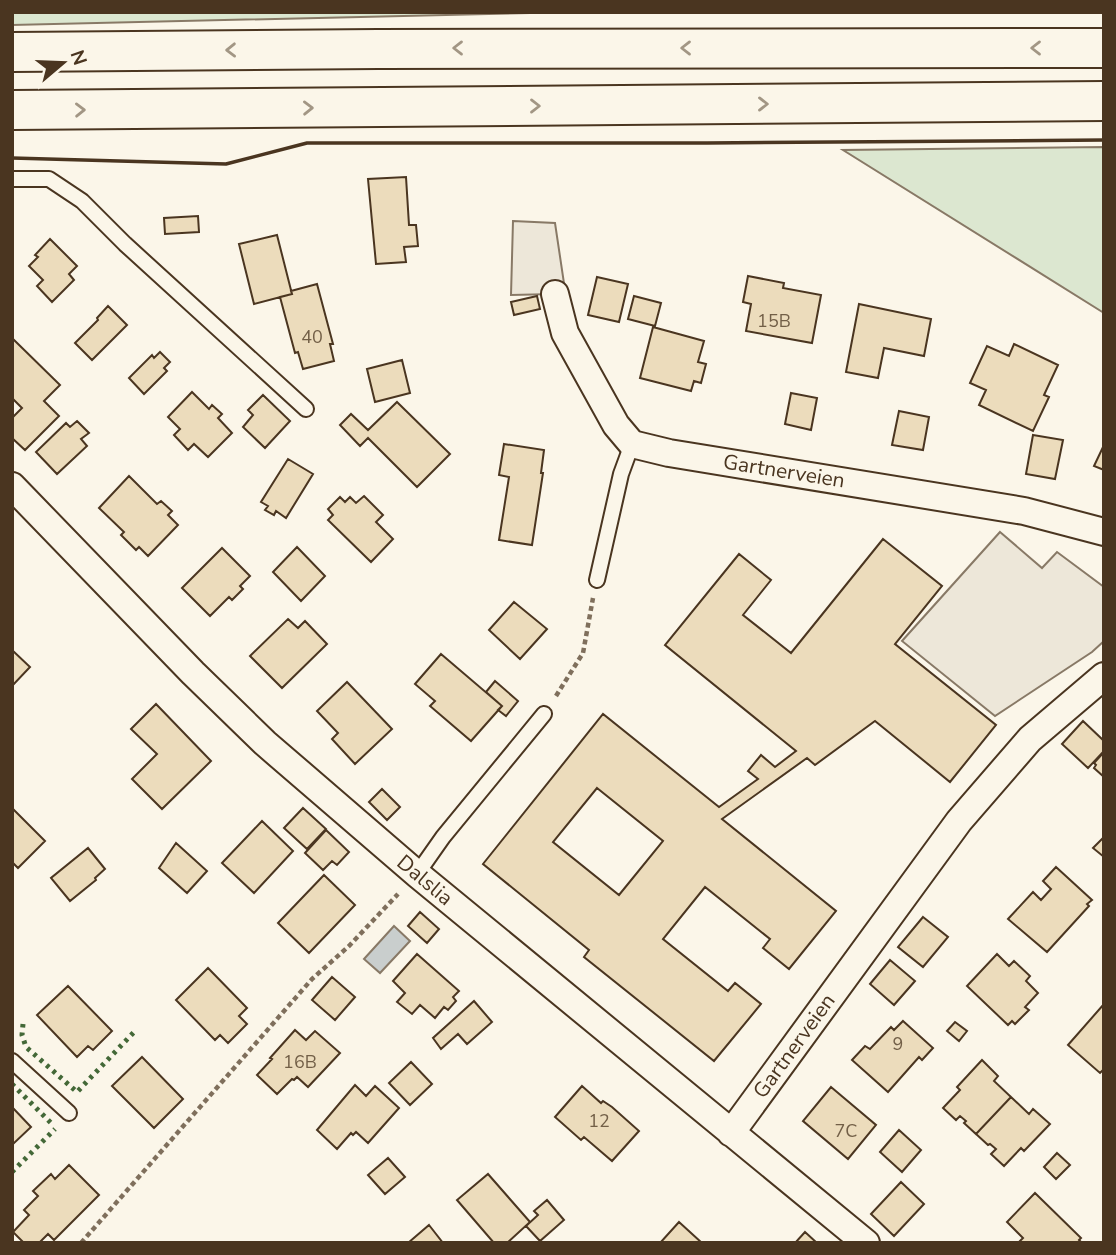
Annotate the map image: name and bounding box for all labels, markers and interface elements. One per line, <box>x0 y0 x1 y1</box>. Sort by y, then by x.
north arrow <box>28 28 98 98</box>
one-way arrow <box>680 40 690 56</box>
one-way arrow <box>1030 40 1040 56</box>
one-way arrow <box>452 41 463 56</box>
one-way arrow <box>225 42 235 58</box>
text: N <box>64 47 93 69</box>
one-way arrow <box>758 96 769 112</box>
one-way arrow <box>531 98 541 114</box>
one-way arrow <box>303 100 314 116</box>
one-way arrow <box>76 102 86 118</box>
house number: 15B <box>757 309 791 333</box>
house number: 40 <box>301 325 323 349</box>
street label: Gartnerveien <box>721 448 847 494</box>
street label: Dalslia <box>391 848 459 912</box>
street label: Gartnerveien <box>747 988 841 1104</box>
house number: 9 <box>893 1032 903 1056</box>
house number: 16B <box>283 1050 317 1074</box>
house number: 12 <box>588 1109 610 1133</box>
house number: 7C <box>835 1119 857 1143</box>

